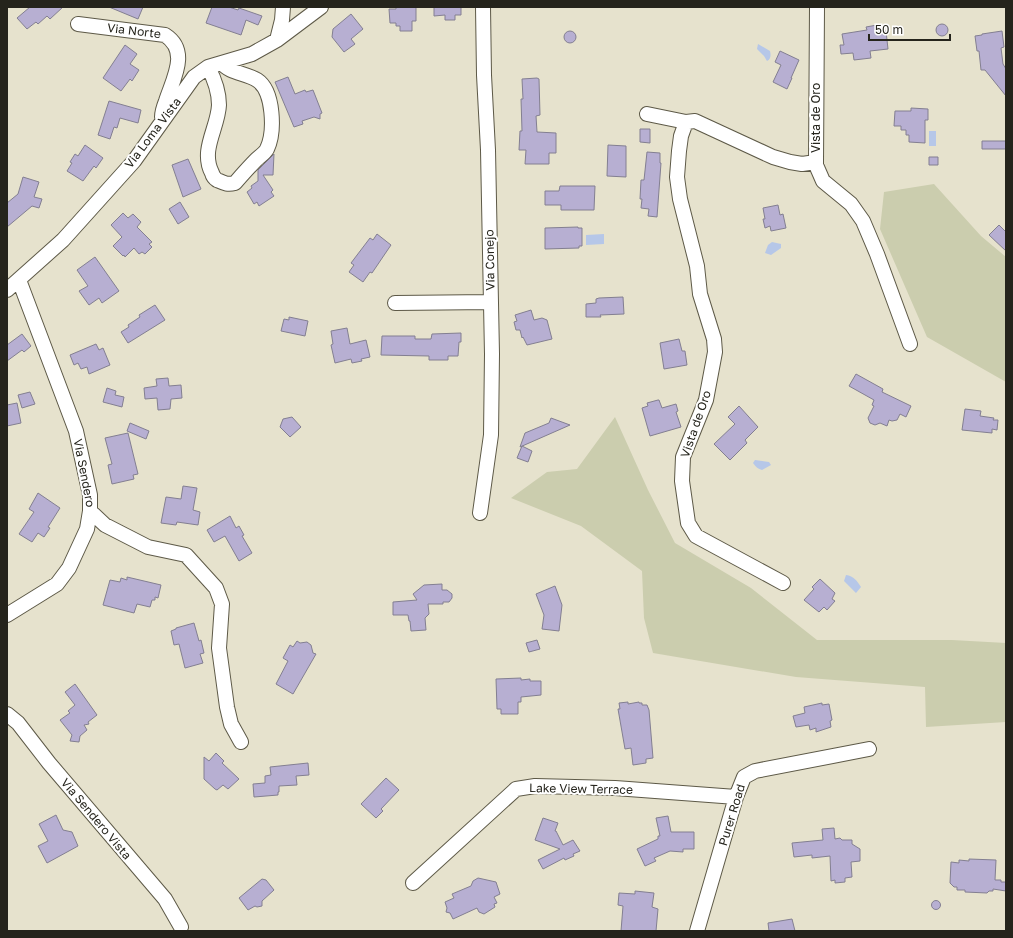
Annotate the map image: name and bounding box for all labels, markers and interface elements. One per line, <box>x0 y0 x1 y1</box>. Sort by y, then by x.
scale bar <box>869 16 950 42</box>
street label: Via Norte <box>106 20 162 41</box>
text: 50 m <box>875 22 903 37</box>
street label: Vista de Oro <box>808 83 823 153</box>
street label: Via Loma Vista <box>121 94 184 171</box>
street label: Via Conejo <box>481 229 498 291</box>
street label: Vista de Oro <box>677 388 714 459</box>
street label: Via Sendero <box>71 438 98 508</box>
street label: Via Sendero Vista <box>58 775 135 862</box>
street label: Lake View Terrace <box>529 780 633 797</box>
street label: Purer Road <box>715 782 748 848</box>

